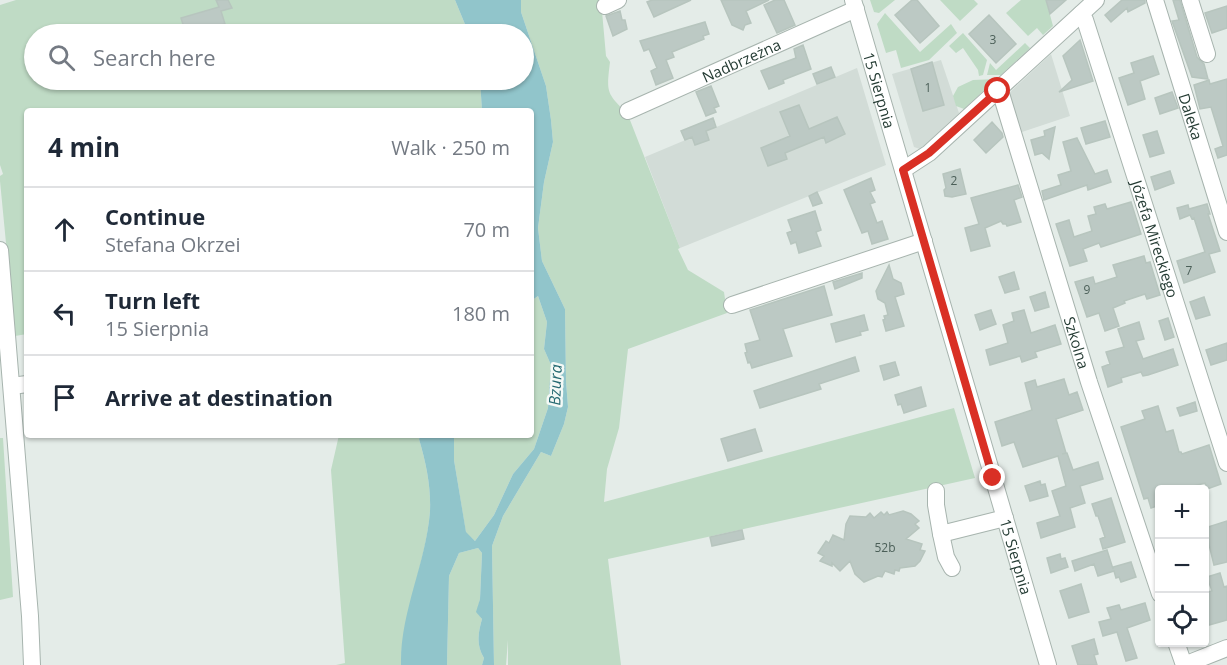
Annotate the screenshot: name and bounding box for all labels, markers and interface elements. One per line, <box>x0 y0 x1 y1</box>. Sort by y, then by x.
search box <box>24 24 534 90</box>
house number: 3 <box>990 31 997 48</box>
street label: Nadbrzeżna <box>699 34 784 87</box>
icon: search <box>45 41 78 74</box>
text: Search here <box>93 42 216 72</box>
street label: 15 Sierpnia <box>859 50 900 131</box>
route start <box>984 77 1010 103</box>
house number: 1 <box>925 79 931 96</box>
street label: Daleka <box>1175 91 1208 142</box>
text: 4 min <box>48 129 120 165</box>
text: Walk · 250 m <box>391 134 510 161</box>
house number: 2 <box>951 172 958 189</box>
street label: Józefa Mireckiego <box>1126 176 1183 300</box>
text: Continue <box>105 201 205 231</box>
icon: ahead <box>48 213 81 246</box>
text: 70 m <box>463 216 510 243</box>
text: Stefana Okrzei <box>105 231 241 258</box>
house number: 7 <box>1186 262 1193 279</box>
house number: 9 <box>1084 281 1091 298</box>
text: Turn left <box>105 285 200 315</box>
icon: left <box>48 297 81 330</box>
text: 180 m <box>452 300 510 327</box>
street label: Szkolna <box>1060 314 1094 371</box>
text: 15 Sierpnia <box>105 315 209 342</box>
water label: Bzura <box>543 364 567 406</box>
icon: arrive <box>48 381 81 414</box>
text: Arrive at destination <box>105 382 333 412</box>
route end <box>979 464 1005 490</box>
map controls <box>1155 485 1209 647</box>
button: + <box>1155 485 1209 539</box>
street label: 15 Sierpnia <box>996 516 1037 597</box>
house number: 52b <box>874 539 896 556</box>
button: − <box>1155 539 1209 593</box>
button: locate <box>1155 593 1209 647</box>

